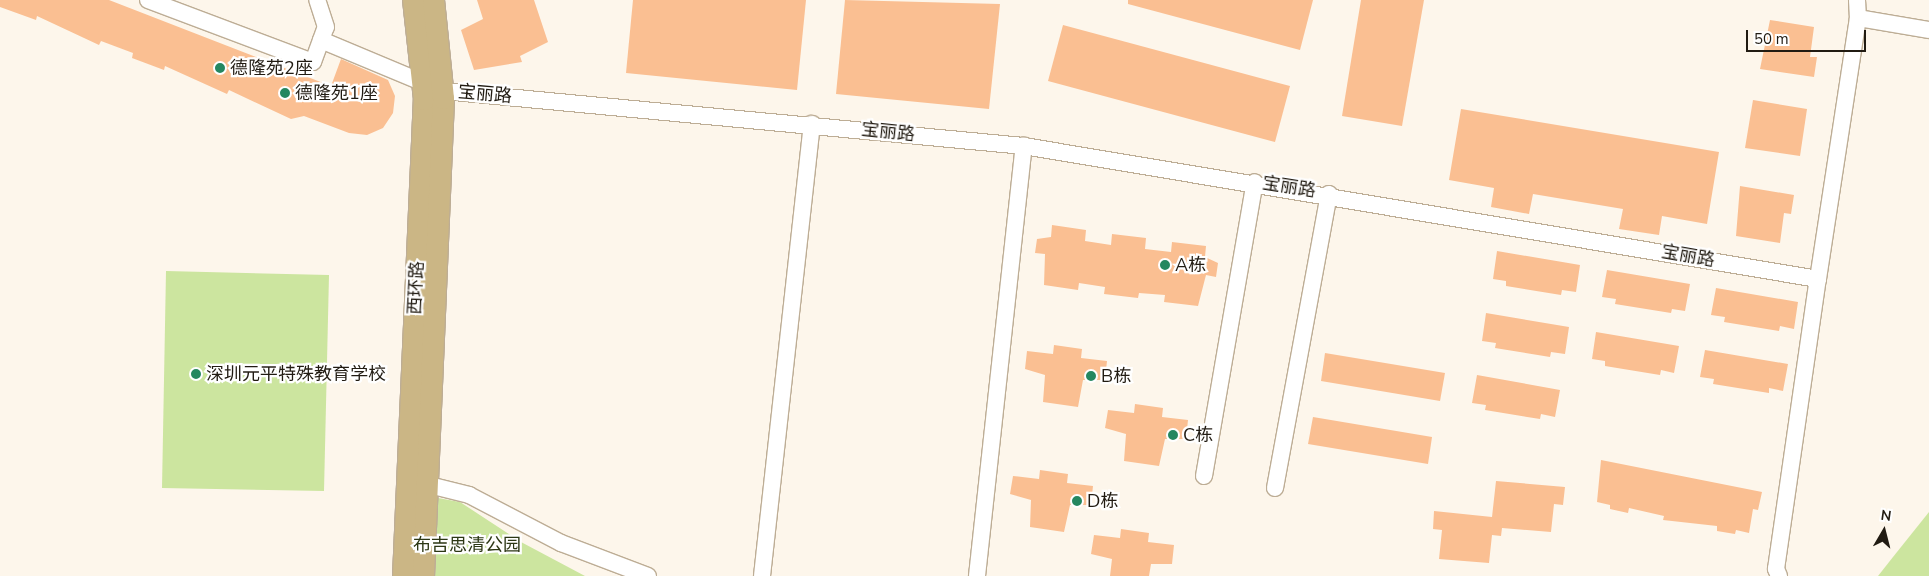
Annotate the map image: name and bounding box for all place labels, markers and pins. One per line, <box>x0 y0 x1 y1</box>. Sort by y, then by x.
place label: 德隆苑2座 <box>230 57 313 79</box>
marker: 德隆苑2座 <box>214 62 226 74</box>
place label: 德隆苑1座 <box>295 82 378 104</box>
marker: 德隆苑1座 <box>279 87 291 99</box>
place label: A栋 <box>1175 254 1206 276</box>
marker: A栋 <box>1159 259 1171 271</box>
place label: 深圳元平特殊教育学校 <box>206 363 386 385</box>
place label: B栋 <box>1101 365 1131 387</box>
marker: 深圳元平特殊教育学校 <box>190 368 202 380</box>
marker: B栋 <box>1085 370 1097 382</box>
place label: C栋 <box>1183 424 1213 446</box>
marker: C栋 <box>1167 429 1179 441</box>
place label: D栋 <box>1087 490 1118 512</box>
marker: D栋 <box>1071 495 1083 507</box>

